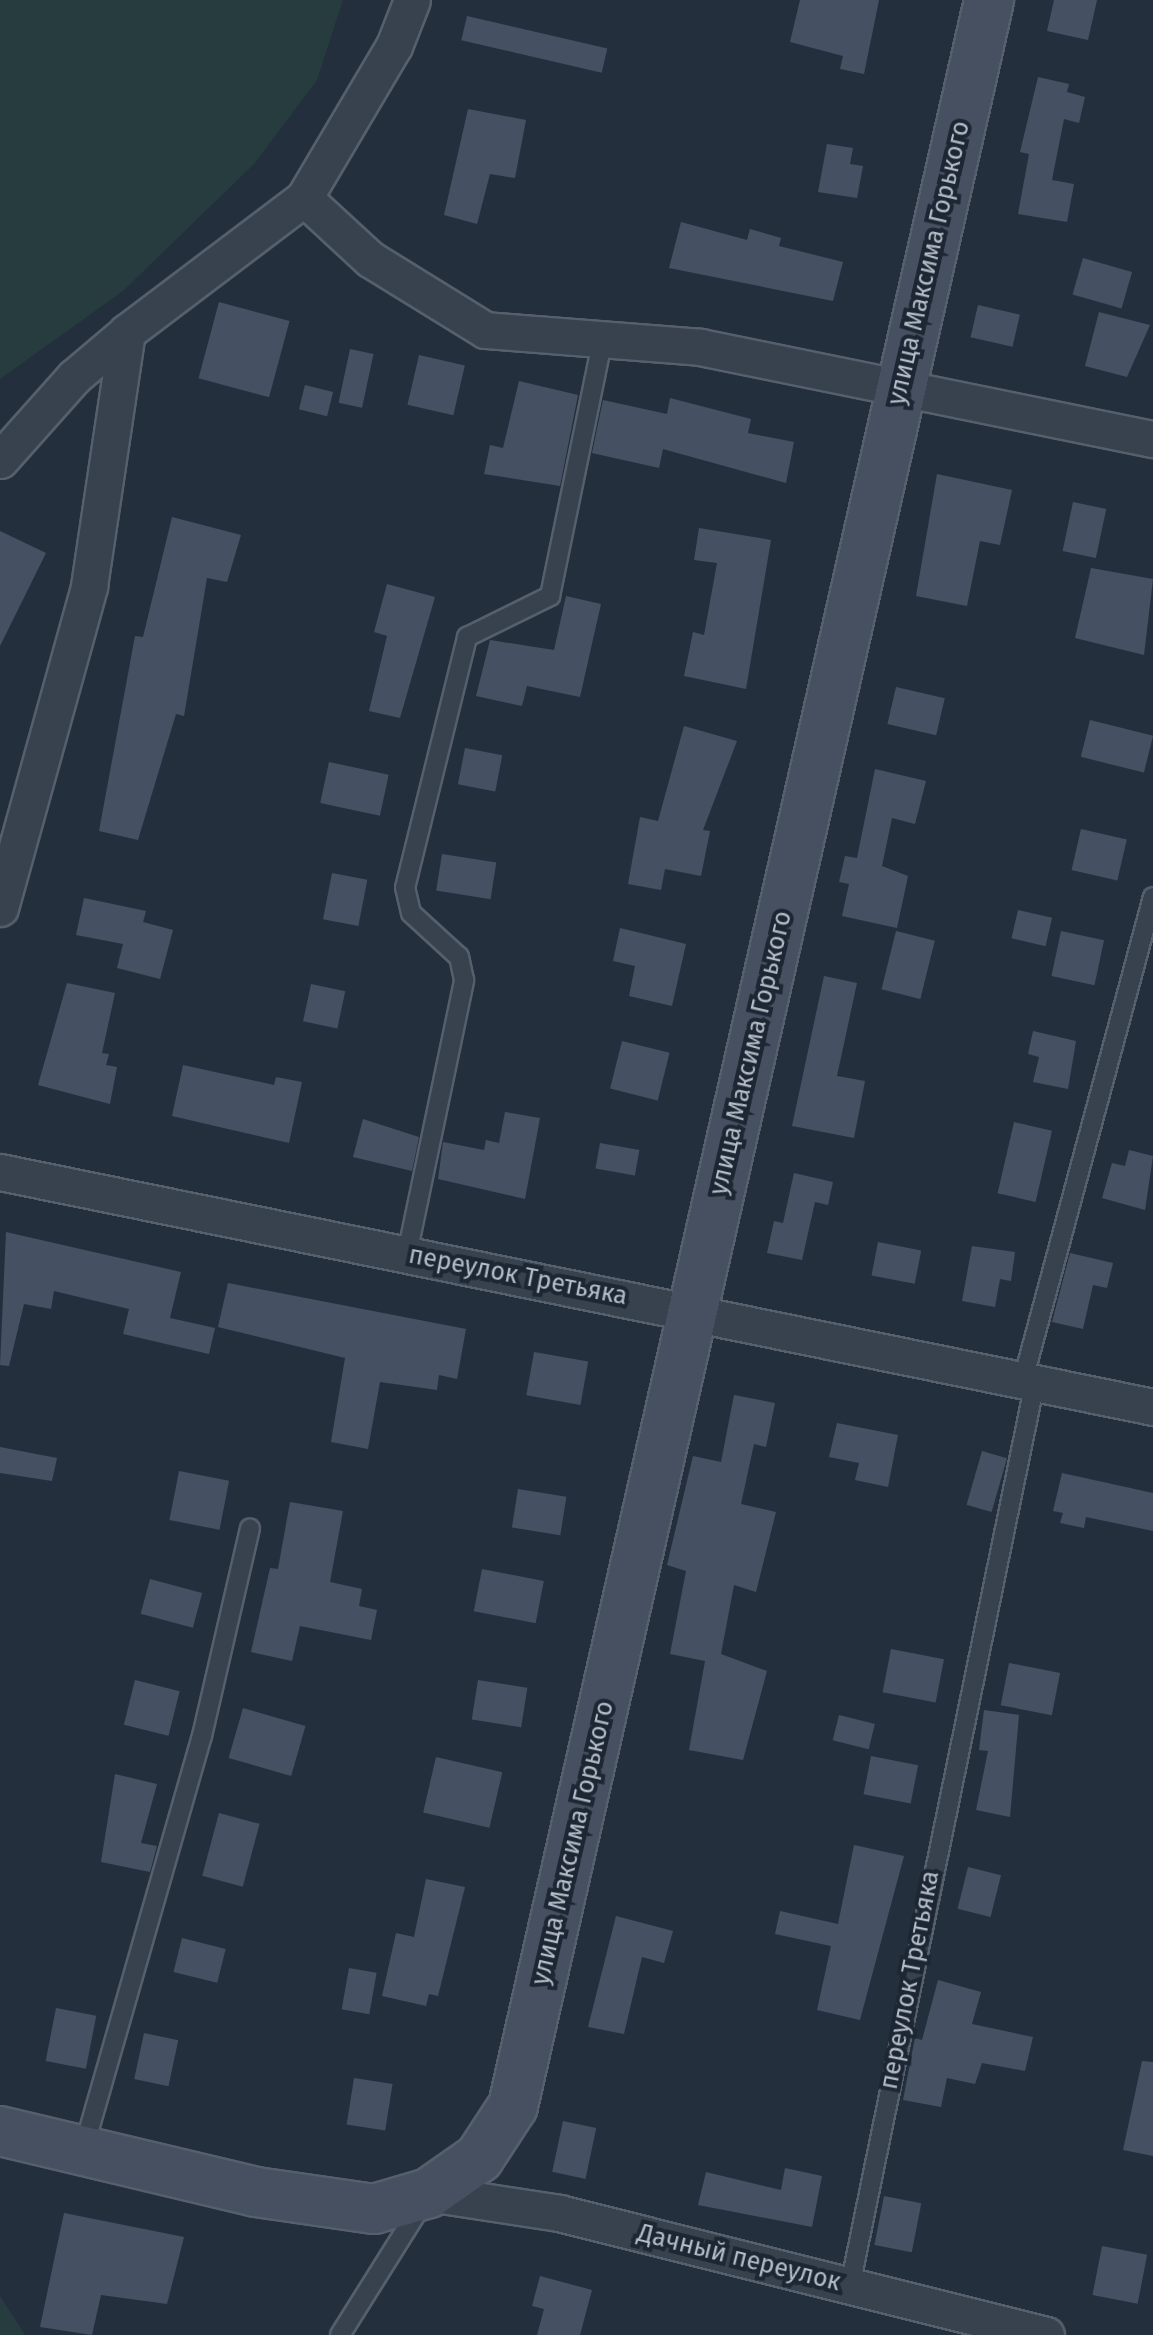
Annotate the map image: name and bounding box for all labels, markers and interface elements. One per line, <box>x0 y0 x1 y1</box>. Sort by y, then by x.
street label: улица Максима Горького <box>882 118 976 408</box>
street label: улица Максима Горького <box>704 908 798 1198</box>
street label: переулок Третьяка <box>406 1240 630 1312</box>
street label: улица Максима Горького <box>526 1698 620 1988</box>
street label: переулок Третьяка <box>874 1868 946 2092</box>
street label: Дачный переулок <box>634 2218 844 2298</box>

